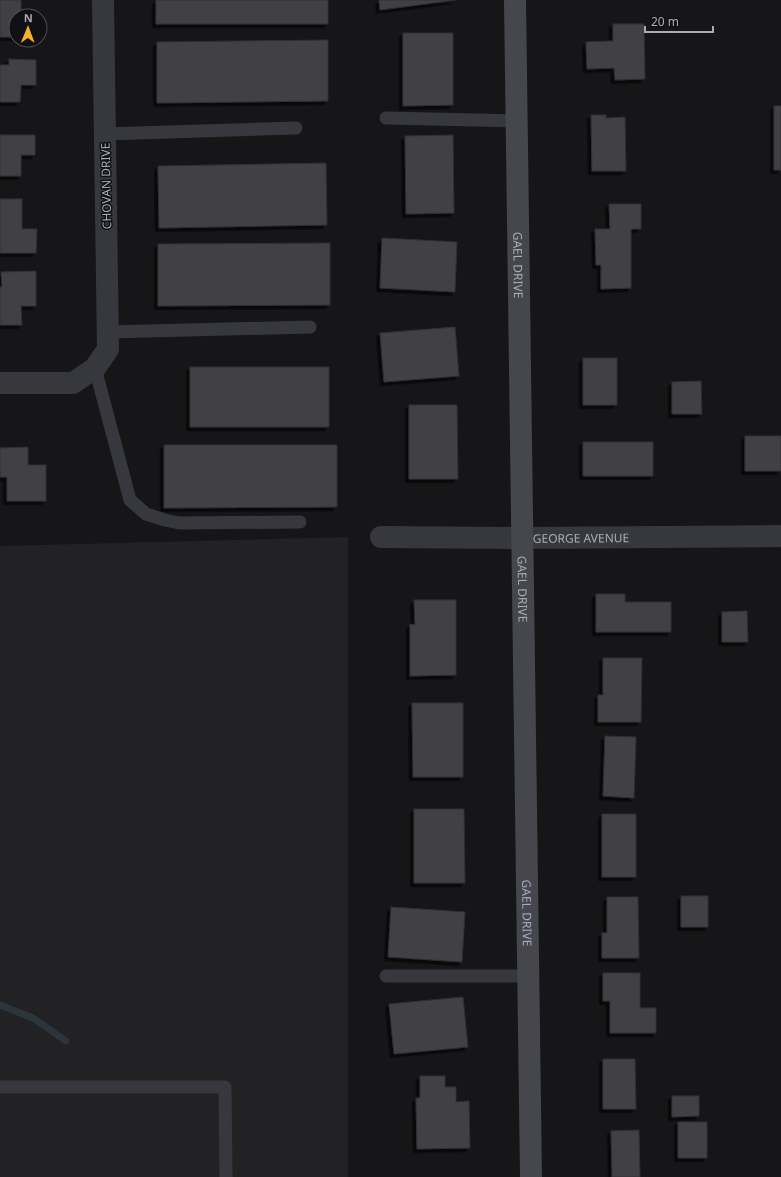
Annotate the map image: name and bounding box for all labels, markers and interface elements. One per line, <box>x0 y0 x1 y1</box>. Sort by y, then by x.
north arrow <box>8 8 48 48</box>
scale bar <box>645 8 713 34</box>
text: N <box>24 10 33 25</box>
text: 20 m <box>651 13 679 30</box>
street label: CHOVAN DRIVE <box>97 143 115 229</box>
street label: GAEL DRIVE <box>510 231 528 298</box>
street label: GEORGE AVENUE <box>533 529 629 546</box>
street label: GAEL DRIVE <box>514 555 532 622</box>
street label: GAEL DRIVE <box>518 879 536 946</box>

